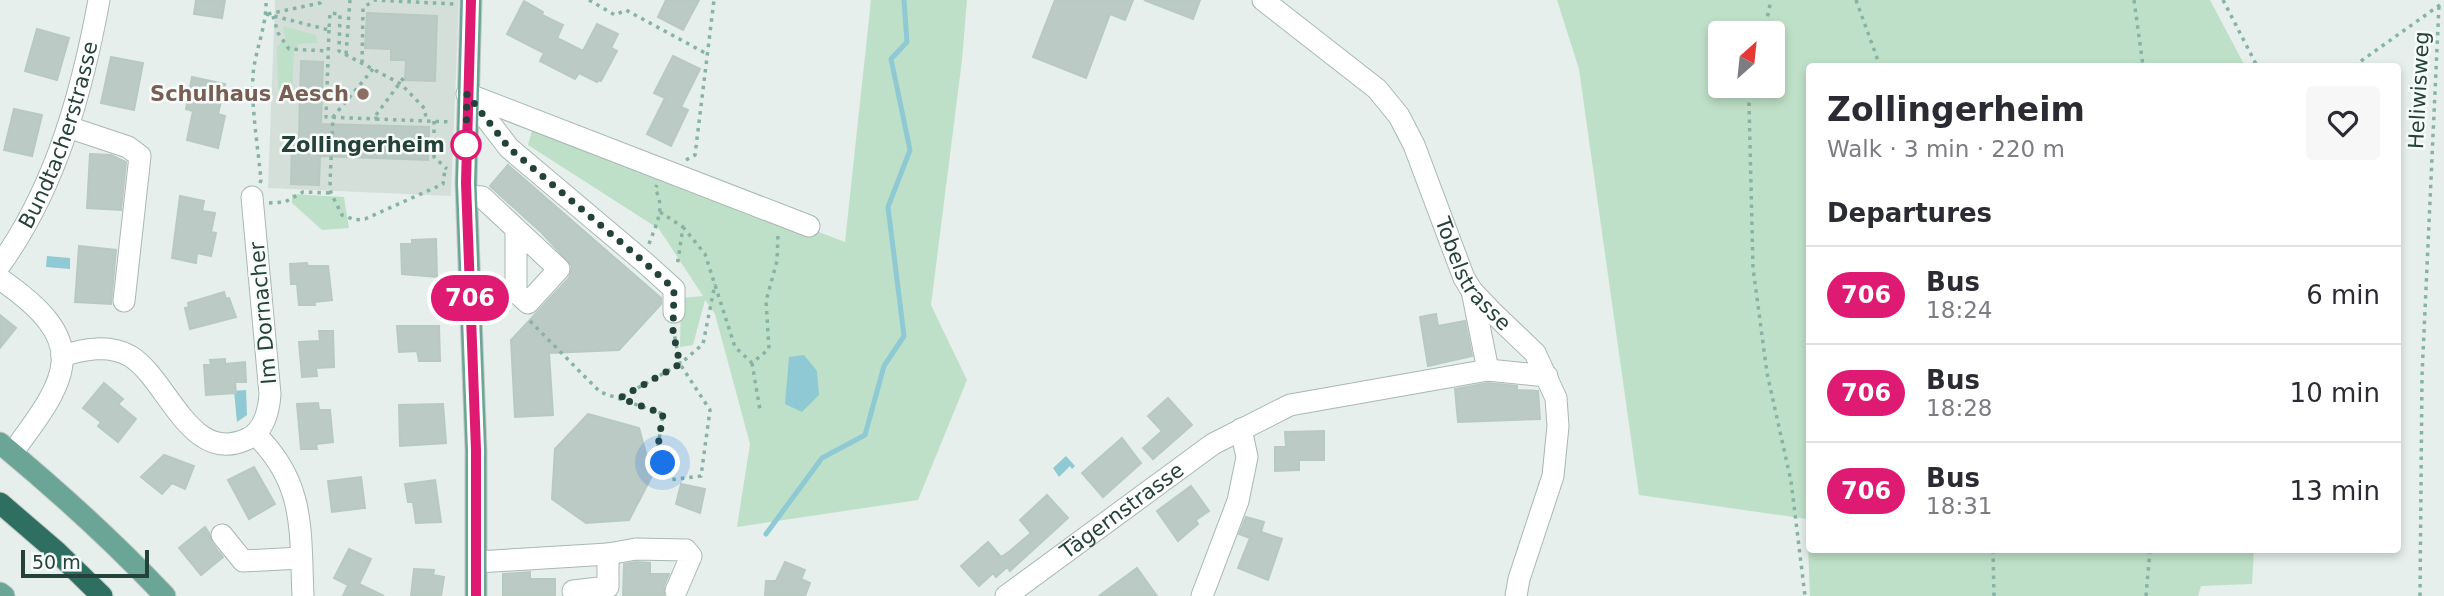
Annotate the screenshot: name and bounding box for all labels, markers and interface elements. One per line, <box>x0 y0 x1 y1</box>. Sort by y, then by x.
north arrow <box>1708 21 1785 98</box>
map controls <box>1708 21 1785 98</box>
street label: Heliwisweg <box>2404 31 2434 149</box>
street label: Bundtacherstrasse <box>14 39 102 233</box>
place label: Schulhaus Aesch <box>150 82 349 106</box>
marker: Schulhaus Aesch <box>355 86 371 102</box>
button: heart <box>2306 86 2380 160</box>
text: Zollingerheim <box>1827 90 2085 129</box>
marker: Zollingerheim <box>451 130 481 160</box>
place label: Zollingerheim <box>281 133 445 157</box>
text: Walk · 3 min · 220 m <box>1827 136 2065 162</box>
text: Departures <box>1827 198 1992 228</box>
street label: Tobelstrasse <box>1430 213 1516 335</box>
street label: Im Dornacher <box>245 240 281 385</box>
text: Bus <box>1926 267 1980 297</box>
line badge: 706 <box>430 275 510 321</box>
text: 6 min <box>2306 280 2380 310</box>
text: 706 <box>1841 281 1891 309</box>
text: 706 <box>445 284 495 312</box>
text: 18:24 <box>1926 297 1992 323</box>
text: Bus <box>1926 365 1980 395</box>
text: 10 min <box>2290 378 2380 408</box>
text: 706 <box>1841 379 1891 407</box>
text: 18:28 <box>1926 395 1992 421</box>
your location <box>645 445 680 480</box>
street label: Tägernstrasse <box>1055 458 1188 564</box>
text: Bus <box>1926 463 1980 493</box>
text: 13 min <box>2290 476 2380 506</box>
text: 706 <box>1841 477 1891 505</box>
text: 18:31 <box>1926 493 1992 519</box>
scale bar <box>21 547 149 579</box>
text: 50 m <box>32 551 81 573</box>

